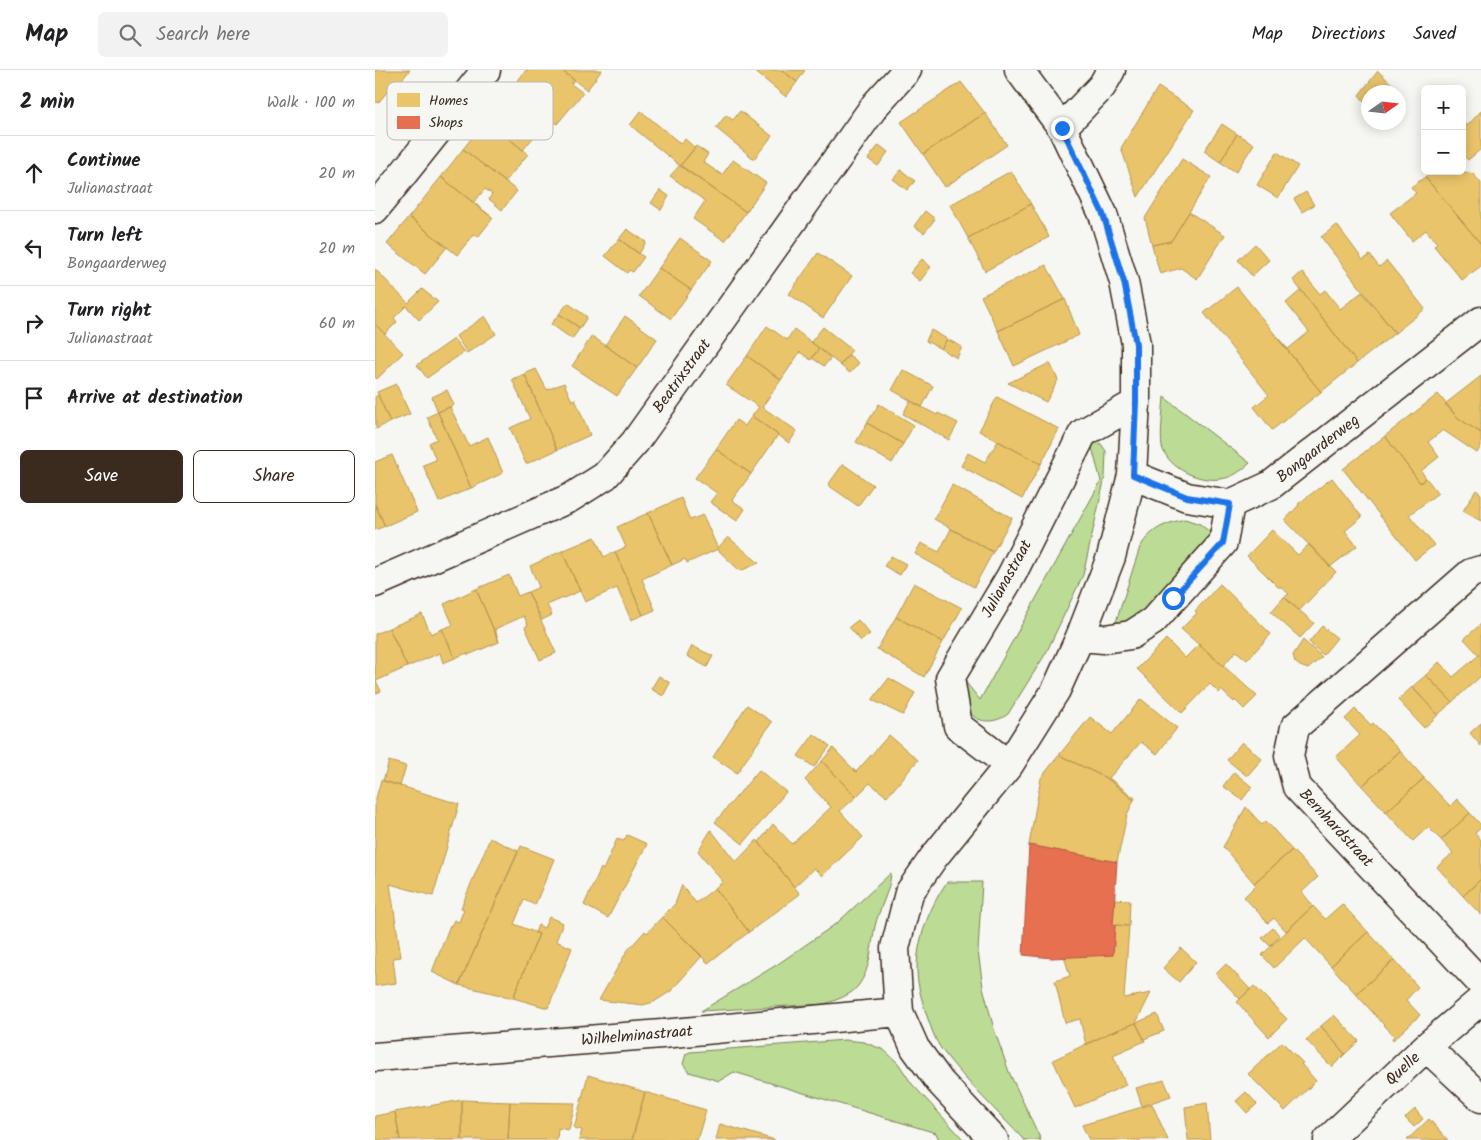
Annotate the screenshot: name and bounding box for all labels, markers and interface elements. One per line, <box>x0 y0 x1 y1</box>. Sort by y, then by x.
search box <box>98 12 448 57</box>
text: Map <box>25 15 68 54</box>
text: Search here <box>156 20 250 50</box>
text: Map <box>1251 20 1283 49</box>
text: Directions <box>1311 20 1385 49</box>
text: Saved <box>1413 20 1456 49</box>
icon: search <box>116 21 144 49</box>
legend <box>387 82 553 140</box>
north arrow <box>1361 85 1406 130</box>
map controls <box>1421 85 1466 175</box>
button: + <box>1421 85 1466 130</box>
text: 2 min <box>20 86 75 119</box>
text: Walk · 100 m <box>267 90 355 115</box>
text: Homes <box>429 90 468 112</box>
text: Shops <box>429 112 463 134</box>
route end <box>1051 117 1074 140</box>
button: − <box>1421 130 1466 175</box>
text: Continue <box>67 146 140 176</box>
icon: ahead <box>20 159 48 187</box>
text: 20 m <box>319 161 355 186</box>
text: Julianastraat <box>67 176 153 201</box>
text: Turn left <box>67 221 142 251</box>
icon: left <box>20 234 48 262</box>
text: 20 m <box>319 236 355 261</box>
text: Bongaarderweg <box>67 251 167 276</box>
text: Turn right <box>67 296 152 326</box>
icon: right <box>20 309 48 337</box>
text: 60 m <box>319 311 355 336</box>
text: Julianastraat <box>67 326 153 351</box>
street label: Beatrixstraat <box>646 333 718 418</box>
text: Arrive at destination <box>67 383 243 413</box>
icon: arrive <box>20 384 48 412</box>
street label: Bongaarderweg <box>1271 408 1365 490</box>
button: Save <box>20 450 183 503</box>
button: Share <box>193 450 355 503</box>
street label: Julianastraat <box>975 535 1039 623</box>
route start <box>1162 587 1185 610</box>
street label: Bernhardstraat <box>1293 783 1380 874</box>
street label: Wilhelminastraat <box>580 1019 695 1053</box>
street label: Quelle <box>1380 1046 1426 1092</box>

